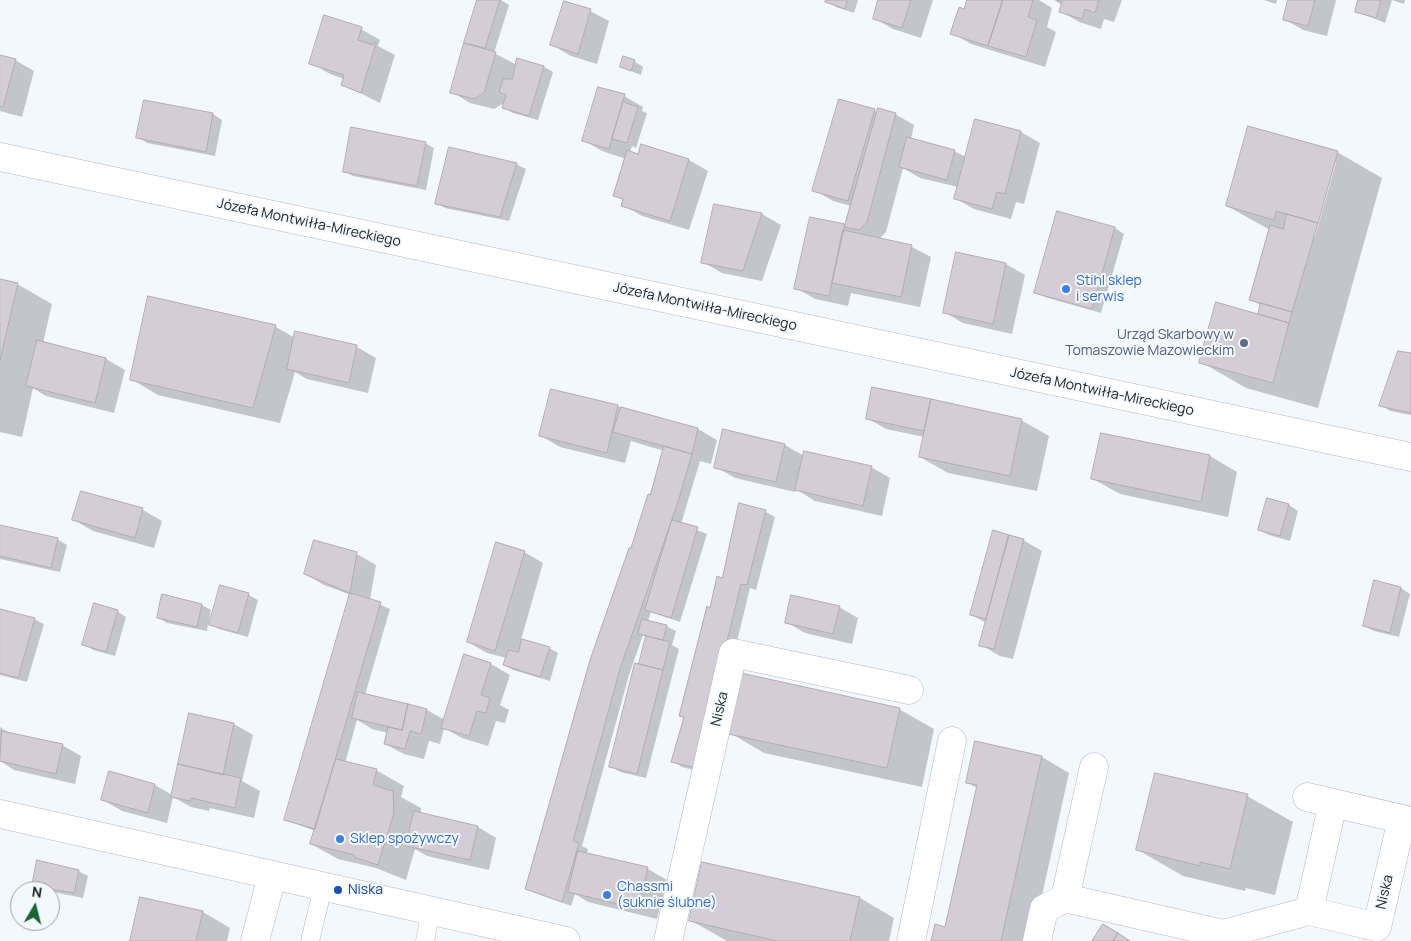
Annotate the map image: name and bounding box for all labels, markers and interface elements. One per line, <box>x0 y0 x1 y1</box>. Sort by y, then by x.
street label: Józefa Montwiłła-Mireckiego <box>216 195 402 251</box>
place label: Stihl sklep i serwis <box>1076 273 1142 306</box>
street label: Józefa Montwiłła-Mireckiego <box>612 279 798 335</box>
marker: Stihl sklep i serwis <box>1060 283 1072 295</box>
place label: Urząd Skarbowy w Tomaszowie Mazowieckim <box>1065 327 1234 360</box>
marker: Urząd Skarbowy w Tomaszowie Mazowieckim <box>1238 337 1250 349</box>
street label: Józefa Montwiłła-Mireckiego <box>1009 364 1195 420</box>
street label: Niska <box>708 690 732 728</box>
place label: Sklep spożywczy <box>350 831 459 847</box>
marker: Sklep spożywczy <box>334 833 346 845</box>
street label: Niska <box>1373 873 1397 911</box>
place label: Chassmi (suknie ślubne) <box>617 879 717 912</box>
north arrow <box>10 881 60 931</box>
text: N <box>31 882 43 902</box>
place label: Niska <box>348 882 383 898</box>
marker: Niska <box>332 884 344 896</box>
marker: Chassmi (suknie ślubne) <box>601 889 613 901</box>

